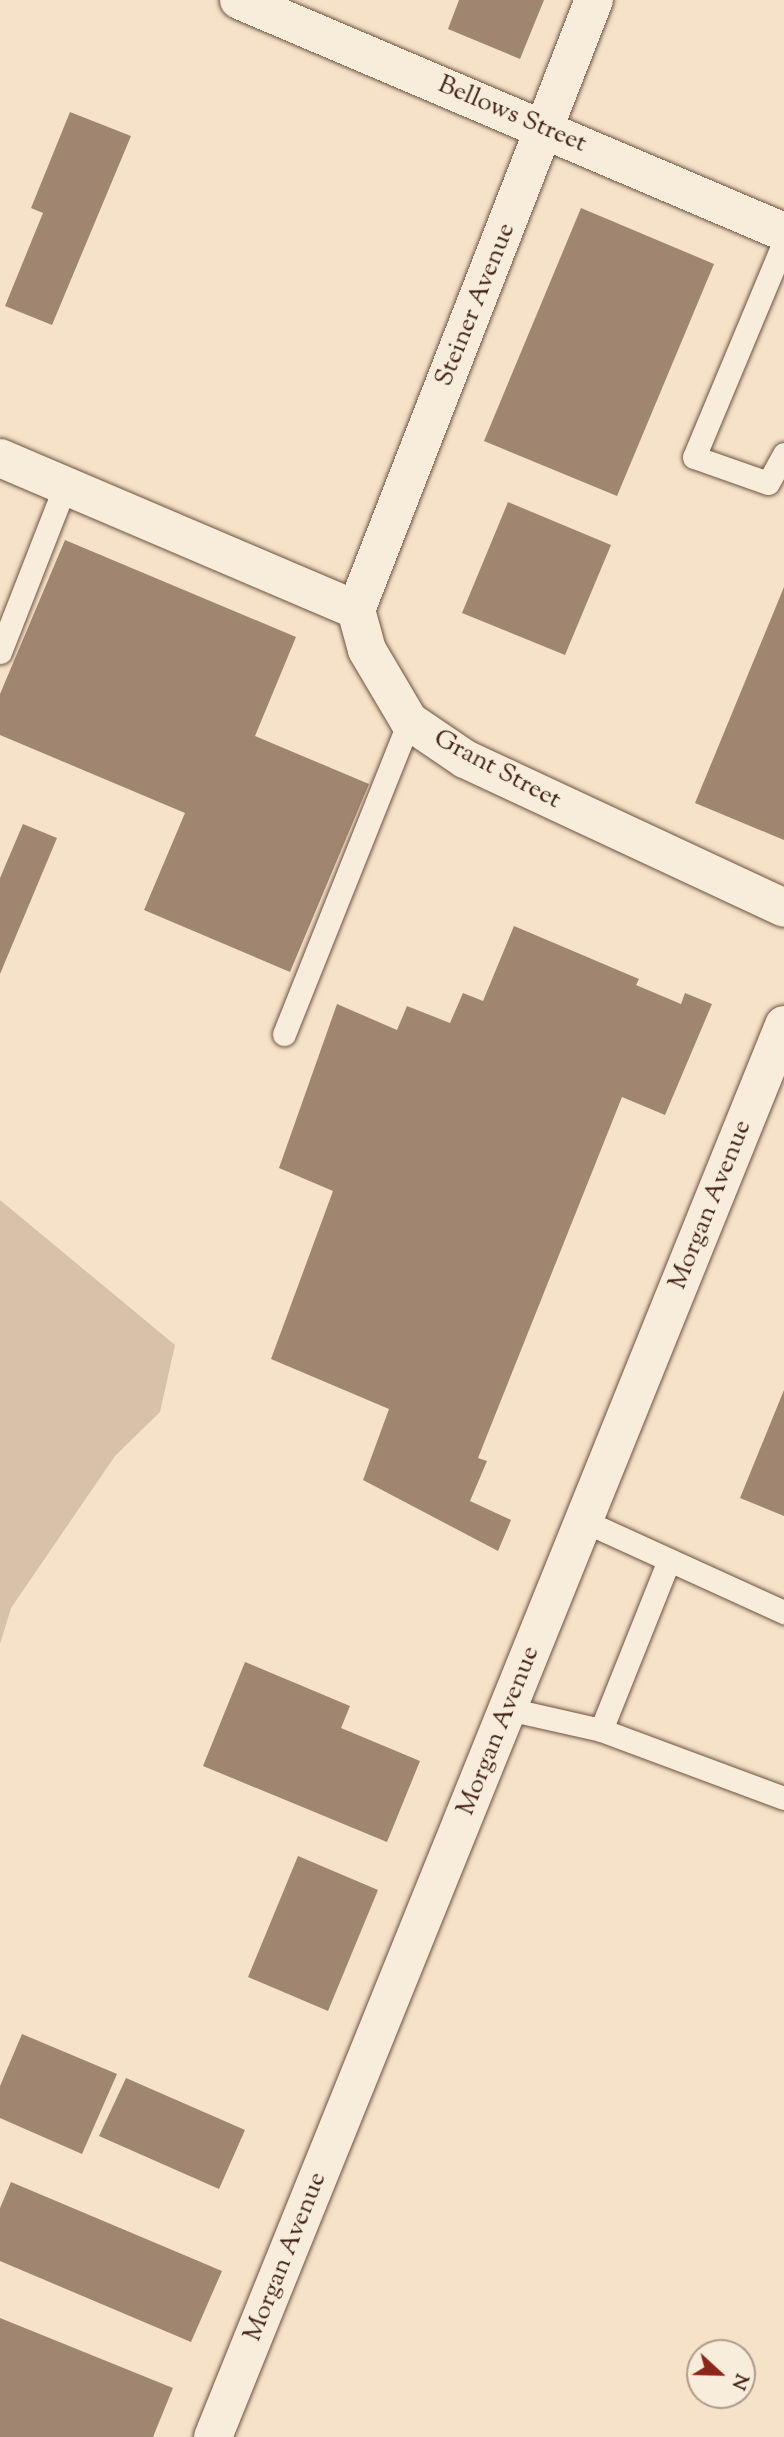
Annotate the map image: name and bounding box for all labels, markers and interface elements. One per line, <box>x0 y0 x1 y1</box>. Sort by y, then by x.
street label: Bellows Street <box>433 70 591 160</box>
street label: Steiner Avenue <box>429 219 523 391</box>
street label: Grant Street <box>428 723 566 817</box>
street label: Morgan Avenue <box>663 1116 759 1294</box>
street label: Morgan Avenue <box>451 1642 547 1820</box>
street label: Morgan Avenue <box>238 2168 334 2346</box>
north arrow <box>686 2339 756 2409</box>
text: N <box>724 2369 754 2393</box>

